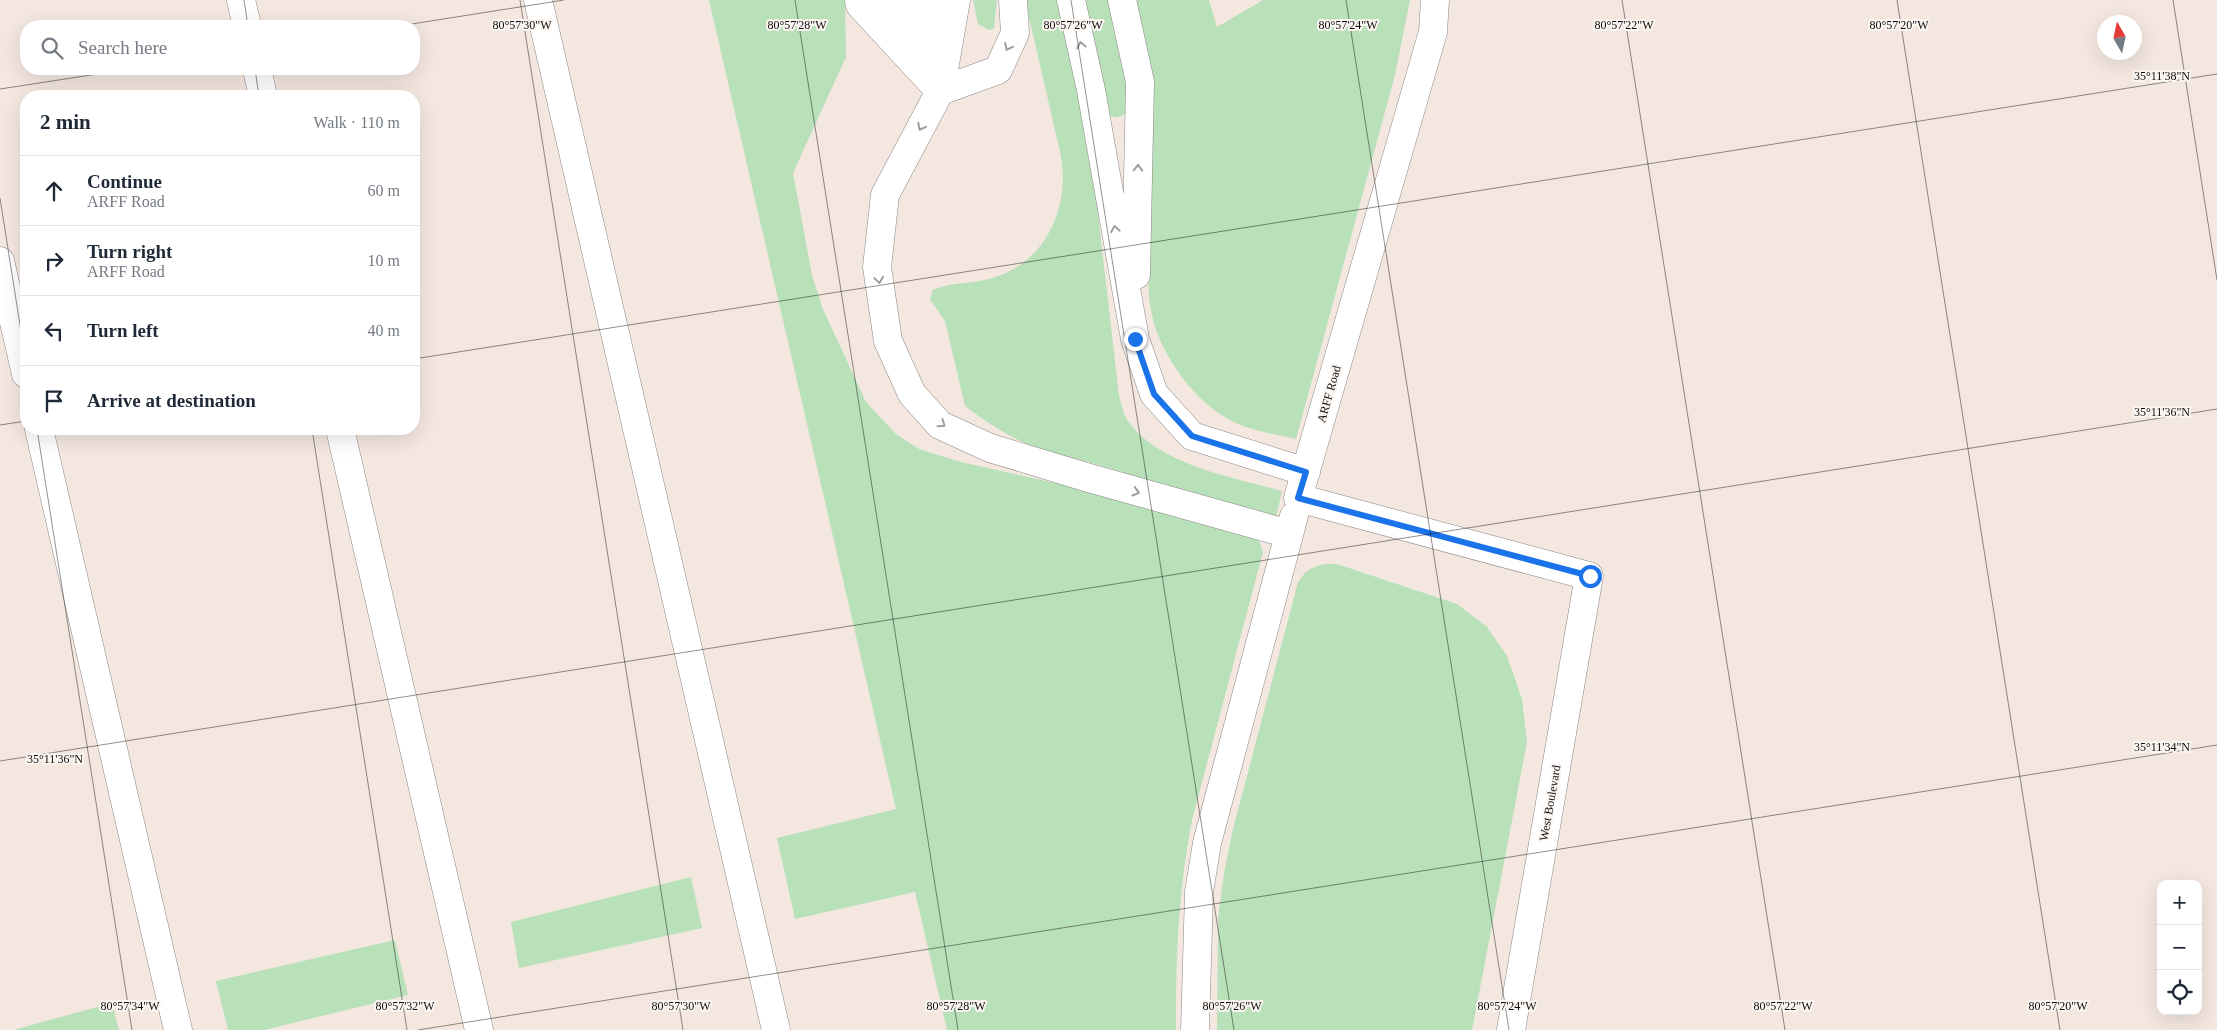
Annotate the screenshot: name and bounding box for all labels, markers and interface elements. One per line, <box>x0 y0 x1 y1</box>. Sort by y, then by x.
north arrow <box>2097 15 2142 60</box>
text: 80°57'30"W <box>492 18 552 32</box>
text: 80°57'28"W <box>767 18 827 32</box>
text: 80°57'26"W <box>1043 18 1103 32</box>
text: 80°57'24"W <box>1318 18 1378 32</box>
text: 80°57'22"W <box>1594 18 1654 32</box>
text: 80°57'20"W <box>1869 18 1929 32</box>
search box <box>20 20 420 75</box>
icon: search <box>38 34 66 62</box>
text: Search here <box>78 37 167 58</box>
one-way arrow <box>1076 40 1087 49</box>
one-way arrow <box>1004 42 1014 51</box>
text: 35°11'38"N <box>2134 69 2190 83</box>
text: 2 min <box>40 110 91 134</box>
text: Walk · 110 m <box>313 114 400 131</box>
one-way arrow <box>917 122 927 131</box>
one-way arrow <box>1133 164 1143 172</box>
text: Continue <box>87 171 162 192</box>
icon: ahead <box>40 177 68 205</box>
text: 60 m <box>368 182 400 199</box>
text: ARFF Road <box>87 193 165 210</box>
one-way arrow <box>1111 224 1121 233</box>
text: Turn right <box>87 241 172 262</box>
icon: right <box>40 247 68 275</box>
text: 10 m <box>368 252 400 269</box>
text: ARFF Road <box>87 263 165 280</box>
one-way arrow <box>873 277 884 285</box>
icon: left <box>40 317 68 345</box>
text: Turn left <box>87 320 159 341</box>
text: 40 m <box>368 322 400 339</box>
route end <box>1124 328 1147 351</box>
street label: ARFF Road <box>1314 364 1344 424</box>
icon: arrive <box>40 387 68 415</box>
text: Arrive at destination <box>87 390 256 411</box>
text: 35°11'36"N <box>2134 405 2190 419</box>
one-way arrow <box>936 418 946 427</box>
one-way arrow <box>1131 486 1139 496</box>
route start <box>1579 565 1602 588</box>
text: 35°11'34"N <box>2134 740 2190 754</box>
text: 35°11'36"N <box>27 752 83 766</box>
street label: West Boulevard <box>1536 764 1564 842</box>
map controls <box>2157 880 2202 1015</box>
button: + <box>2157 880 2202 925</box>
button: − <box>2157 925 2202 970</box>
button: locate <box>2157 970 2202 1015</box>
text: 80°57'34"W <box>100 999 160 1013</box>
text: 80°57'32"W <box>375 999 435 1013</box>
text: 80°57'30"W <box>651 999 711 1013</box>
text: 80°57'28"W <box>926 999 986 1013</box>
text: 80°57'26"W <box>1202 999 1262 1013</box>
text: 80°57'24"W <box>1477 999 1537 1013</box>
text: 80°57'22"W <box>1753 999 1813 1013</box>
text: 80°57'20"W <box>2028 999 2088 1013</box>

